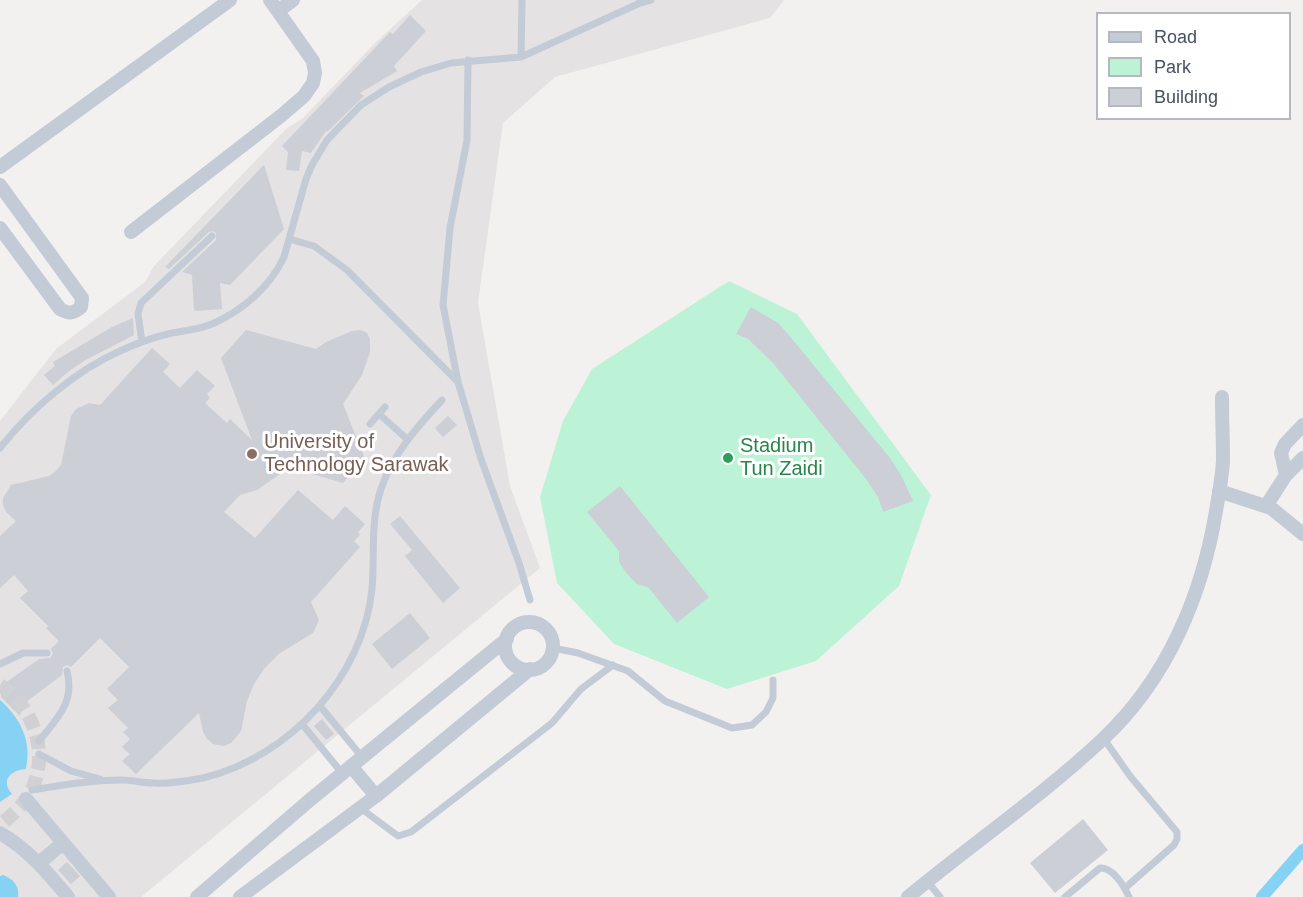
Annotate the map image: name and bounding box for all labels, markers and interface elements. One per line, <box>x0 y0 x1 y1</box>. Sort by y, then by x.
legend <box>1096 12 1291 120</box>
text: Road <box>1154 27 1197 47</box>
text: Park <box>1154 57 1191 77</box>
text: Building <box>1154 87 1218 107</box>
place label: University of Technology Sarawak <box>264 430 449 477</box>
place label: Stadium Tun Zaidi <box>740 434 823 481</box>
marker: University of Technology Sarawak <box>245 447 259 461</box>
marker: Stadium Tun Zaidi <box>721 451 735 465</box>

